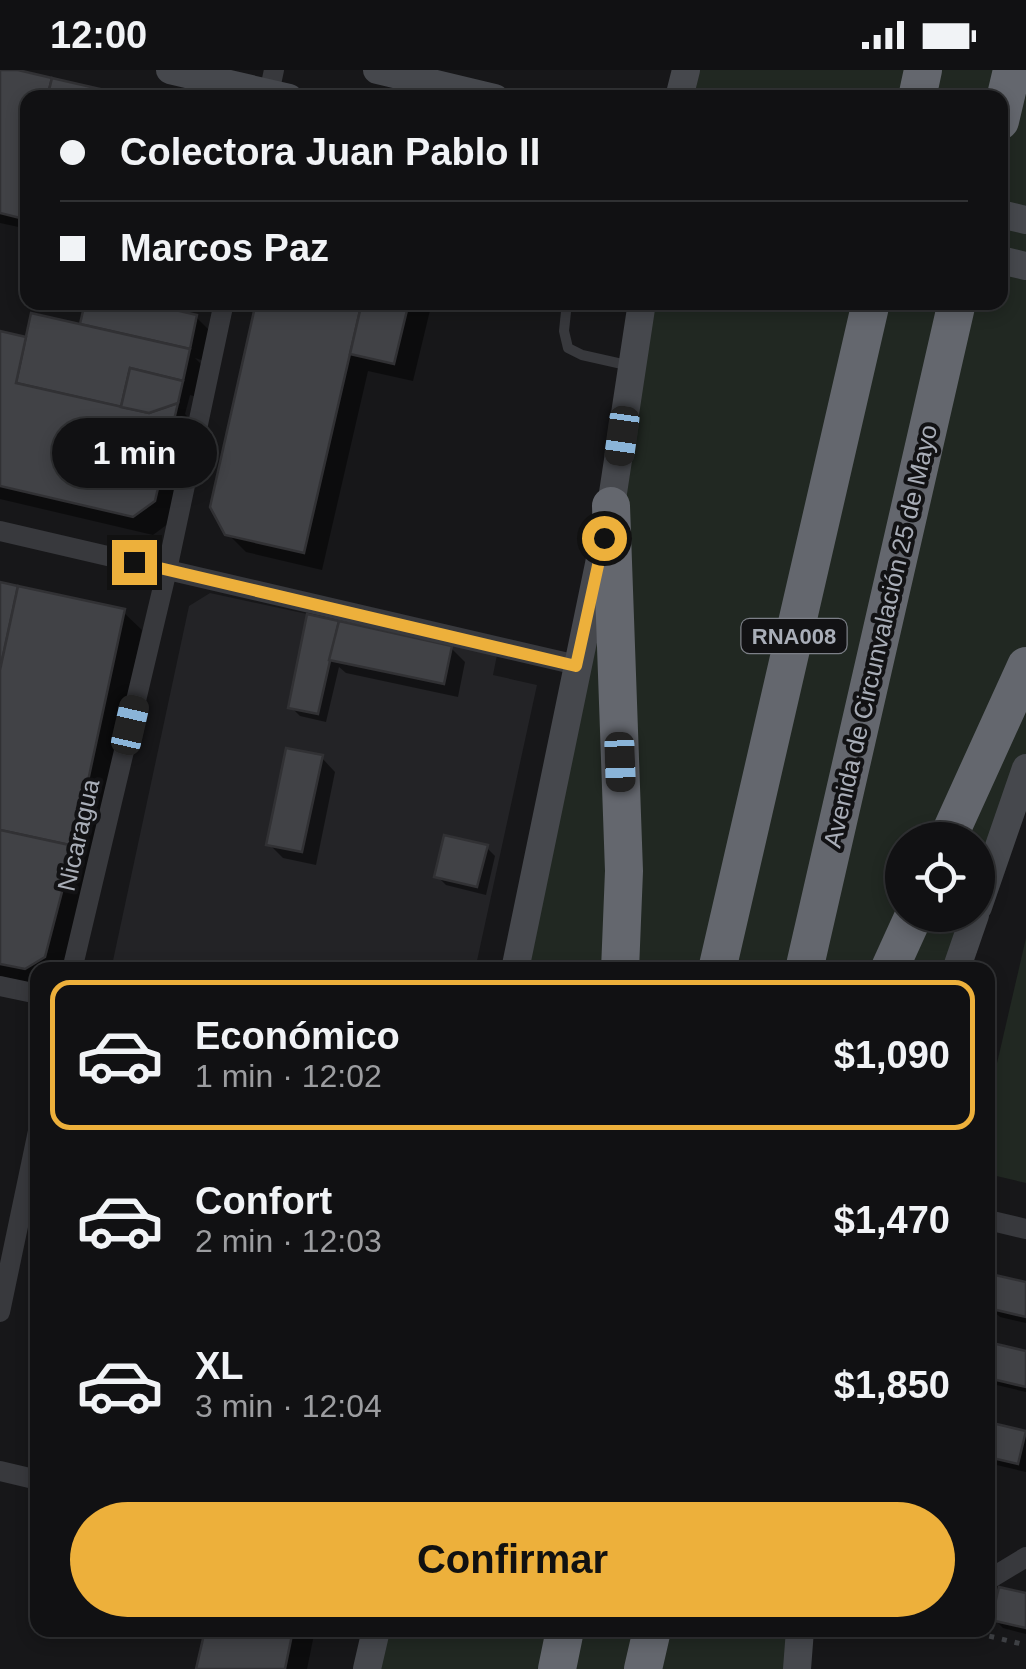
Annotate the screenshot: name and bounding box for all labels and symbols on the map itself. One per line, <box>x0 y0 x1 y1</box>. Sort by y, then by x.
car <box>603 404 641 468</box>
callout: 1 min <box>52 417 216 487</box>
street label: Avenida de Circunvalación 25 de Mayo <box>818 422 942 850</box>
route start <box>582 516 627 561</box>
route end <box>112 540 157 585</box>
road number: RNA008 <box>742 619 846 653</box>
car <box>109 692 151 758</box>
car <box>604 731 636 793</box>
street label: Nicaragua <box>52 776 104 894</box>

